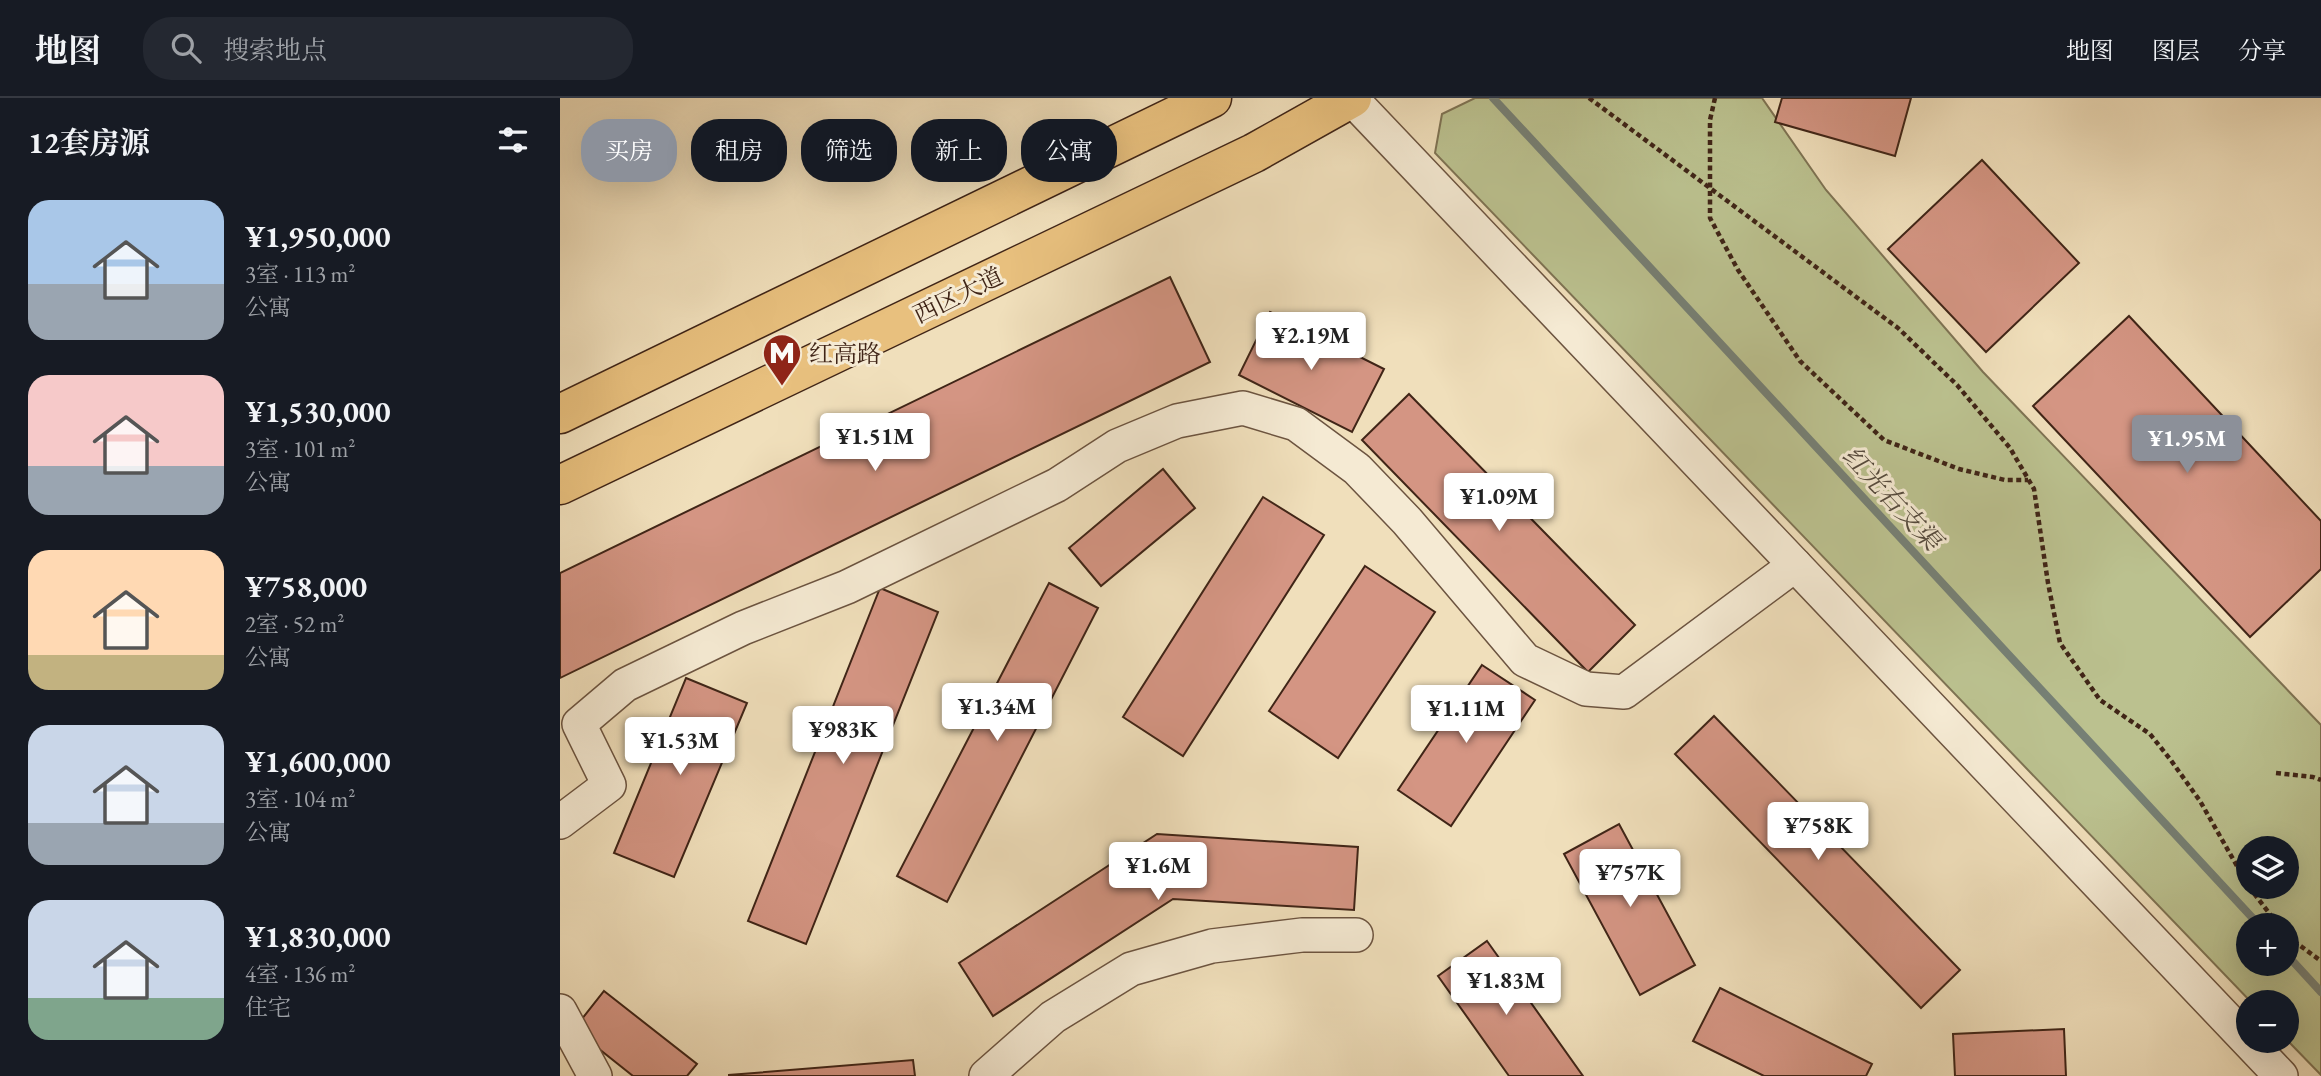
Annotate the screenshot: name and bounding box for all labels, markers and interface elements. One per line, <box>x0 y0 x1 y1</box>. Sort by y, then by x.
search box <box>143 17 633 80</box>
text: 地图 <box>35 29 101 72</box>
icon: search <box>167 29 205 67</box>
text: 搜索地点 <box>223 33 327 67</box>
text: 地图 <box>2066 35 2114 66</box>
text: 图层 <box>2152 35 2200 66</box>
text: 分享 <box>2238 35 2286 66</box>
chip: 买房 <box>581 119 677 182</box>
chip: 租房 <box>691 119 787 182</box>
chip: 筛选 <box>801 119 897 182</box>
chip: 新上 <box>911 119 1007 182</box>
chip: 公寓 <box>1021 119 1117 182</box>
icon: filters <box>494 121 532 159</box>
text: 12套房源 <box>28 123 150 162</box>
text: ¥1,950,000 <box>245 217 391 256</box>
icon: home <box>84 228 168 312</box>
text: 3室 · 113 m² <box>245 259 355 289</box>
street label: 西区大道 <box>908 260 1008 330</box>
text: 公寓 <box>245 292 291 322</box>
pin: ¥2.19M <box>1254 313 1368 372</box>
text: ¥2.19M <box>1272 320 1350 350</box>
metro station icon: 红高路 <box>761 332 803 387</box>
place label: 红高路 <box>809 338 881 369</box>
text: ¥1,530,000 <box>245 392 391 431</box>
icon: home <box>84 403 168 487</box>
pin: ¥1.51M <box>818 414 932 473</box>
pin: ¥1.95M <box>2130 416 2244 475</box>
text: ¥1.51M <box>836 421 914 451</box>
text: ¥1.95M <box>2148 423 2226 453</box>
text: 3室 · 101 m² <box>245 434 355 464</box>
water label: 红光右支渠 <box>1835 439 1951 559</box>
text: 公寓 <box>245 467 291 497</box>
pin: ¥1.09M <box>1442 474 1556 533</box>
text: ¥1.09M <box>1460 481 1538 511</box>
text: ¥758,000 <box>245 567 367 606</box>
icon: home <box>84 578 168 662</box>
text: 2室 · 52 m² <box>245 609 344 639</box>
text: 公寓 <box>245 642 291 672</box>
pin: ¥1.34M <box>940 684 1054 743</box>
pin: ¥1.11M <box>1409 686 1523 745</box>
text: ¥1.34M <box>958 691 1036 721</box>
text: ¥1.11M <box>1427 693 1505 723</box>
pin: ¥983K <box>794 706 892 766</box>
text: ¥983K <box>808 714 878 744</box>
pin: ¥1.53M <box>623 718 737 777</box>
text: ¥1.53M <box>641 725 719 755</box>
text: ¥1,600,000 <box>245 742 391 781</box>
icon: home <box>84 753 168 837</box>
text: 3室 · 104 m² <box>245 784 355 814</box>
pin: ¥758K <box>1769 802 1867 862</box>
text: ¥758K <box>1783 810 1853 840</box>
text: 公寓 <box>245 817 291 847</box>
map controls <box>2236 836 2299 1053</box>
button: layers <box>2236 836 2299 899</box>
pin: ¥1.6M <box>1109 842 1207 902</box>
text: ¥1.6M <box>1125 850 1191 880</box>
pin: ¥757K <box>1581 850 1679 909</box>
text: ¥757K <box>1595 857 1665 887</box>
button: + <box>2236 913 2299 976</box>
text: ¥1,830,000 <box>245 917 391 956</box>
icon: home <box>84 928 168 1012</box>
pin: ¥1.83M <box>1449 958 1563 1017</box>
text: 4室 · 136 m² <box>245 959 355 989</box>
text: ¥1.83M <box>1467 965 1545 995</box>
button: − <box>2236 990 2299 1053</box>
text: 住宅 <box>245 992 291 1022</box>

